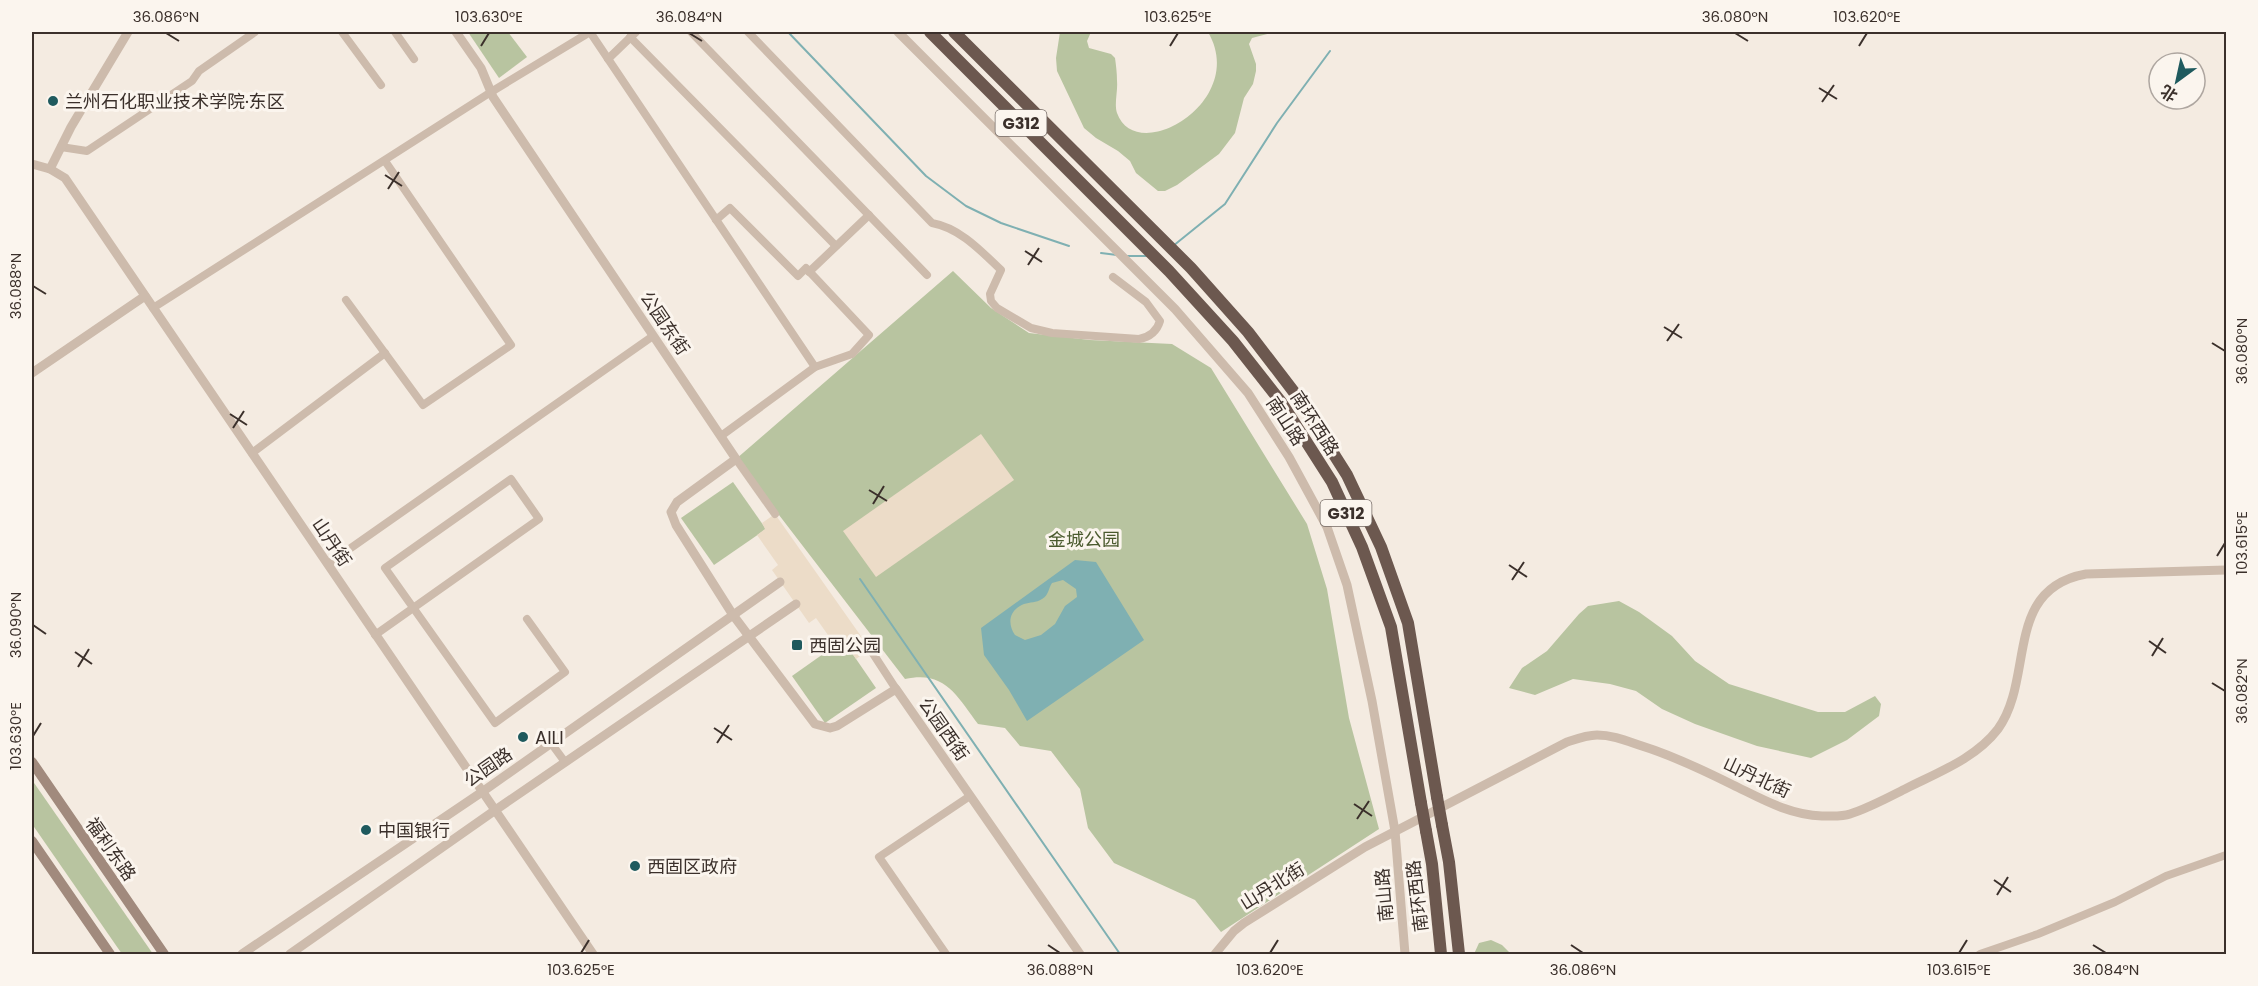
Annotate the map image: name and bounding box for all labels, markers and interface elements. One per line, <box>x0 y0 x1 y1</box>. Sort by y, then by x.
text: 36.086°N <box>133 6 199 27</box>
text: 103.630°E <box>455 6 523 27</box>
text: 36.084°N <box>656 6 722 27</box>
text: 103.625°E <box>1144 6 1212 27</box>
text: 36.080°N <box>1702 6 1768 27</box>
text: 103.620°E <box>1833 6 1901 27</box>
north arrow <box>2147 51 2207 111</box>
text: 北 <box>2156 79 2182 107</box>
place label: 兰州石化职业技术学院·东区 <box>65 89 285 114</box>
marker: 兰州石化职业技术学院·东区 <box>46 94 60 108</box>
road number: G312 <box>996 110 1046 136</box>
text: 36.088°N <box>5 253 26 319</box>
street label: 公园东街 <box>635 286 695 360</box>
text: 36.080°N <box>2231 318 2252 384</box>
street label: 南环西路 <box>1285 386 1345 460</box>
street label: 南山路 <box>1261 392 1311 450</box>
road number: G312 <box>1320 500 1372 526</box>
text: 103.615°E <box>2231 511 2252 575</box>
street label: 山丹街 <box>307 513 357 571</box>
park label: 金城公园 <box>1048 527 1120 552</box>
text: 36.090°N <box>5 592 26 658</box>
place label: 西固公园 <box>809 633 881 658</box>
marker: 西固公园 <box>790 638 804 652</box>
text: 36.082°N <box>2231 658 2252 724</box>
street label: 公园西街 <box>913 692 975 766</box>
text: 103.630°E <box>5 702 26 770</box>
place label: AILI <box>535 725 564 750</box>
marker: AILI <box>516 730 530 744</box>
street label: 公园路 <box>459 741 517 793</box>
street label: 山丹北街 <box>1719 750 1795 804</box>
street label: 福利东路 <box>80 812 142 886</box>
place label: 中国银行 <box>378 818 450 843</box>
marker: 中国银行 <box>359 823 373 837</box>
place label: 西固区政府 <box>647 854 737 879</box>
street label: 山丹北街 <box>1235 856 1309 916</box>
marker: 西固区政府 <box>628 859 642 873</box>
street label: 南环西路 <box>1400 859 1434 933</box>
street label: 南山路 <box>1369 867 1399 923</box>
text: 103.625°E <box>547 959 615 980</box>
text: 36.088°N <box>1027 959 1093 980</box>
text: 103.620°E <box>1236 959 1304 980</box>
text: 36.086°N <box>1550 959 1616 980</box>
text: 103.615°E <box>1927 959 1991 980</box>
text: 36.084°N <box>2073 959 2139 980</box>

